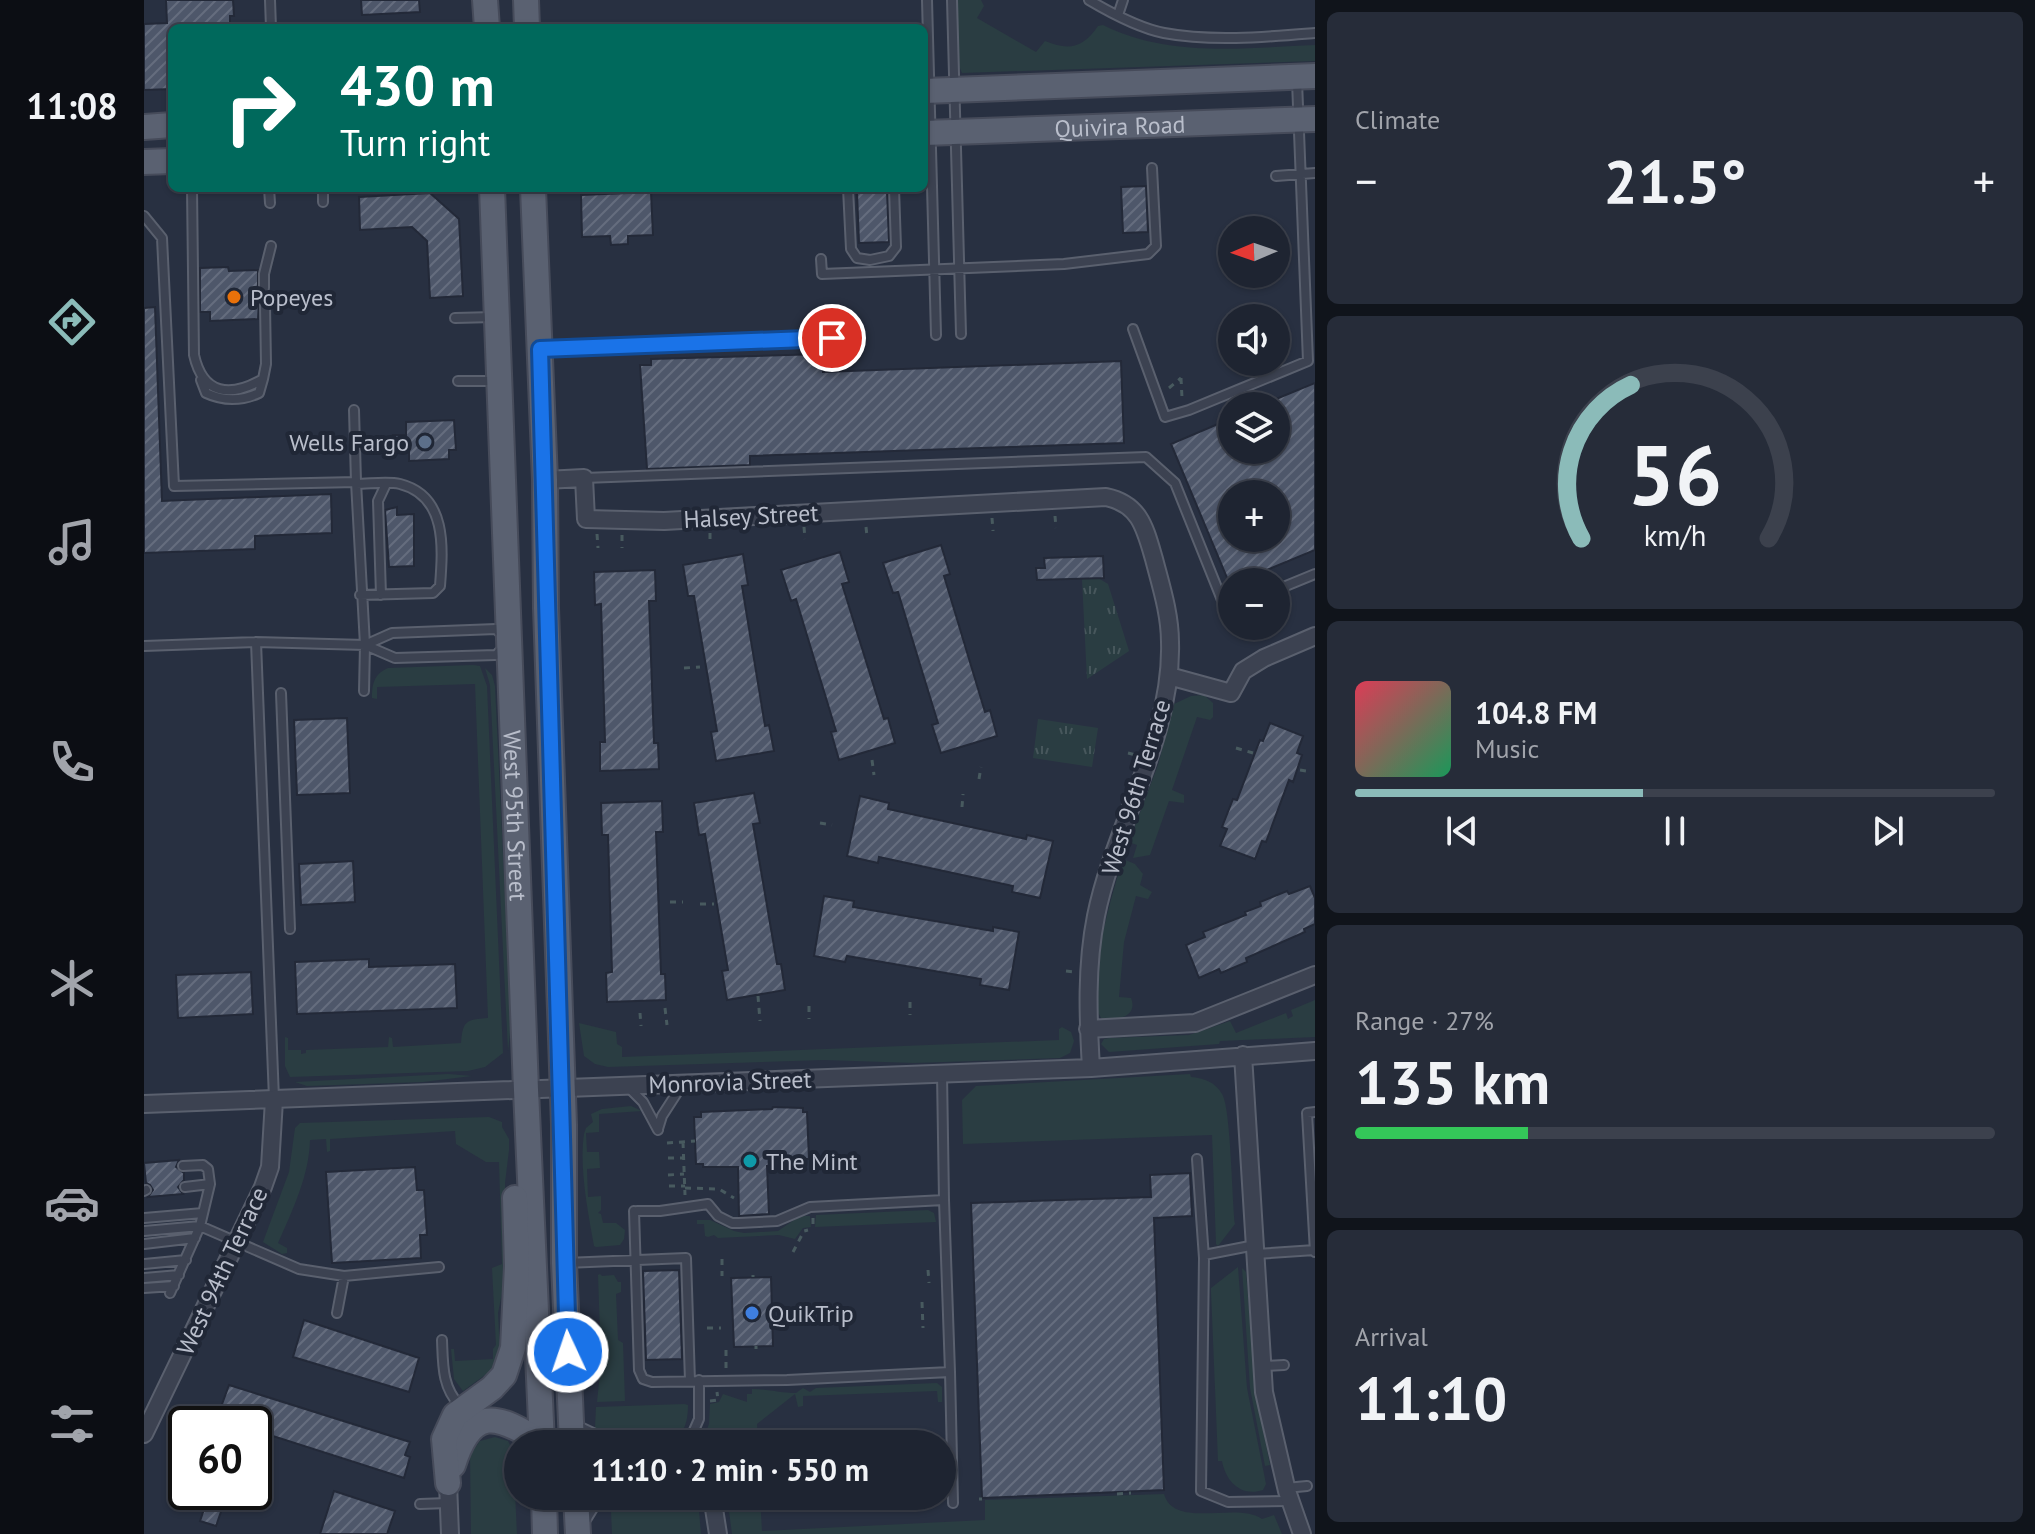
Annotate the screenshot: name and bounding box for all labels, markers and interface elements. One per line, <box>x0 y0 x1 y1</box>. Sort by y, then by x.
text: 430 m <box>340 49 495 121</box>
icon: right <box>208 56 312 160</box>
text: 11:08 <box>26 82 118 129</box>
text: Climate <box>1355 103 1440 136</box>
street label: Quivira Road <box>1054 108 1186 144</box>
text: Turn right <box>340 119 490 166</box>
text: 21.5° <box>1603 142 1747 220</box>
text: − <box>1355 152 1377 209</box>
text: + <box>1973 152 1995 209</box>
north arrow <box>1218 216 1290 288</box>
map controls <box>1218 216 1290 640</box>
place label: Popeyes <box>250 282 333 313</box>
marker: Popeyes <box>225 288 243 306</box>
icon: directions <box>44 294 100 350</box>
pin <box>798 304 866 372</box>
button: sound <box>1218 304 1290 376</box>
icon: arrive <box>810 316 854 360</box>
button: layers <box>1218 392 1290 464</box>
text: 56 <box>1628 419 1722 527</box>
place label: Wells Fargo <box>289 427 409 458</box>
marker: Wells Fargo <box>416 433 434 451</box>
button: + <box>1218 480 1290 552</box>
street label: Halsey Street <box>683 497 819 535</box>
icon: music <box>44 514 100 570</box>
text: km/h <box>1644 517 1706 554</box>
button: − <box>1218 568 1290 640</box>
text: 104.8 FM <box>1475 693 1597 732</box>
street label: West 96th Terrace <box>1095 695 1177 879</box>
street label: West 95th Street <box>497 730 534 902</box>
text: Music <box>1475 732 1539 765</box>
icon: phone <box>44 734 100 790</box>
icon: previous <box>1440 809 1484 853</box>
icon: pause <box>1653 809 1697 853</box>
icon: next <box>1866 809 1910 853</box>
icon: climate <box>44 955 100 1011</box>
text: Range · 27% <box>1355 1004 1494 1037</box>
text: 135 km <box>1355 1043 1550 1121</box>
street label: Monrovia Street <box>648 1064 812 1100</box>
place label: The Mint <box>766 1146 858 1177</box>
marker: The Mint <box>741 1152 759 1170</box>
icon: car <box>44 1175 100 1231</box>
street label: West 94th Terrace <box>170 1182 274 1360</box>
place label: QuikTrip <box>768 1298 854 1329</box>
marker: QuikTrip <box>743 1304 761 1322</box>
position arrow <box>526 1310 610 1394</box>
text: Arrival <box>1355 1320 1428 1353</box>
text: 11:10 <box>1355 1359 1507 1437</box>
icon: filters <box>44 1396 100 1452</box>
speed limit sign: 60 <box>168 1406 272 1510</box>
text: 11:10 · 2 min · 550 m <box>591 1450 869 1489</box>

